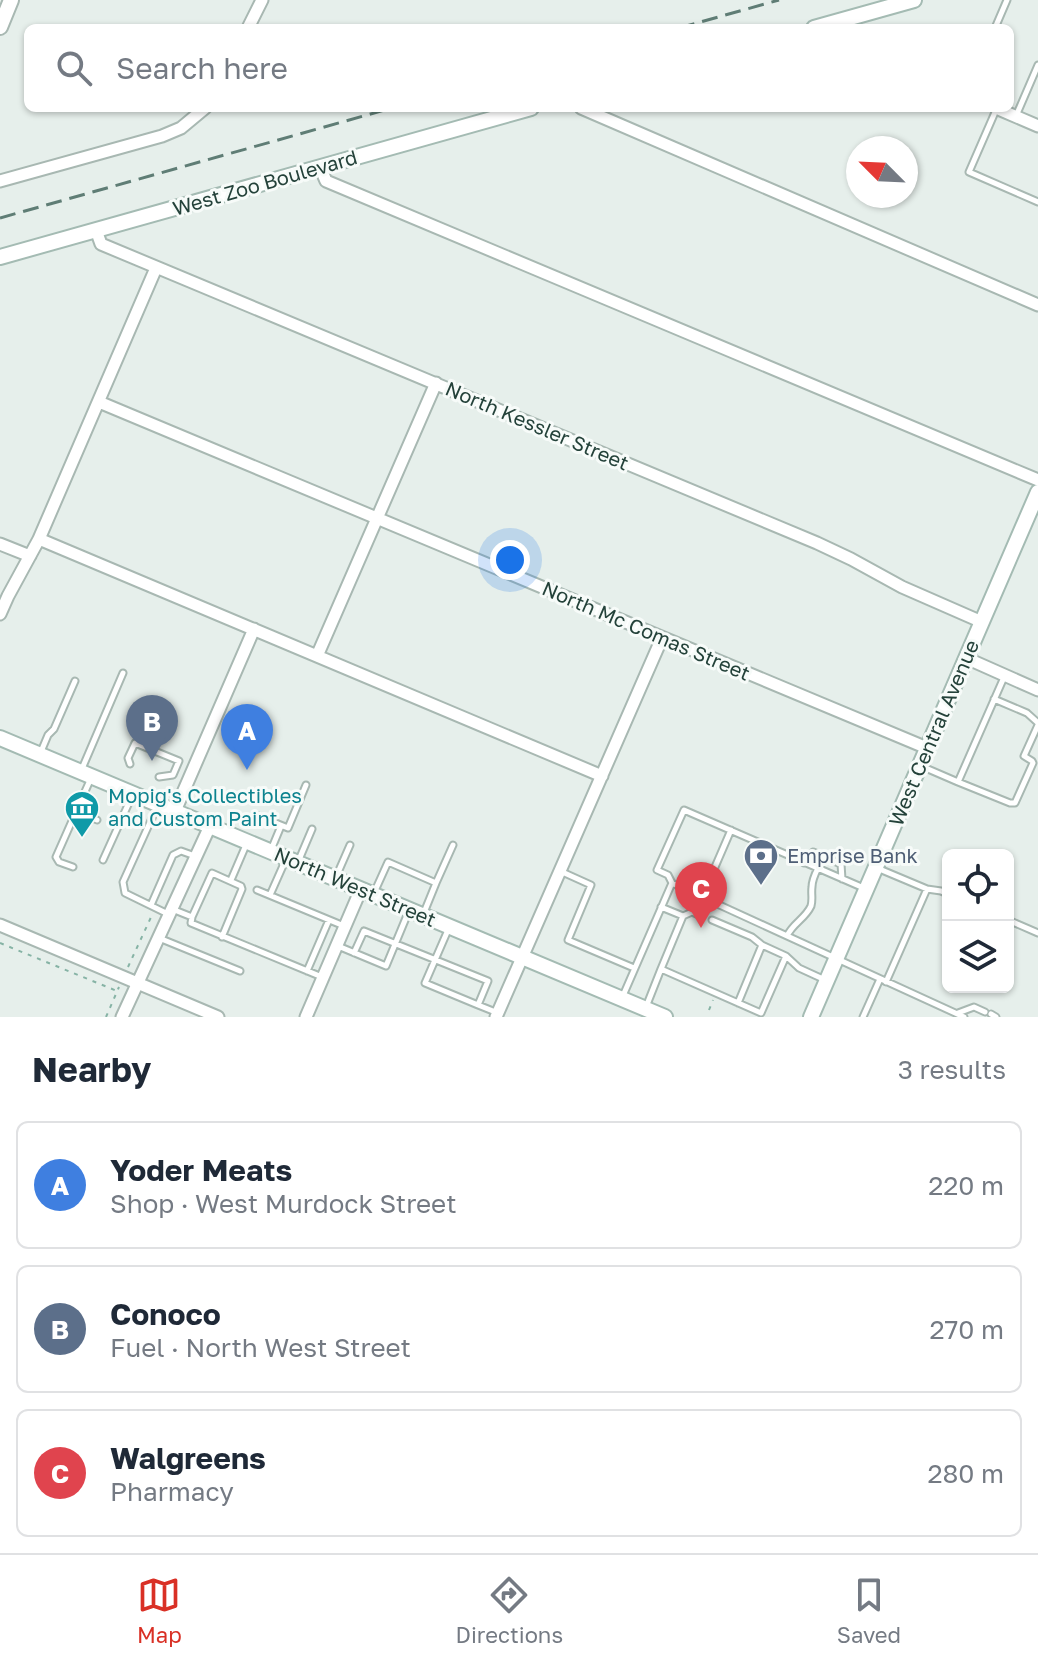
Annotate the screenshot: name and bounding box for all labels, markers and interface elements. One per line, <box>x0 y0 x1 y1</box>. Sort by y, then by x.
search box <box>24 24 1014 112</box>
icon: search <box>52 46 96 90</box>
text: Search here <box>116 50 288 86</box>
north arrow <box>846 136 918 208</box>
street label: West Zoo Boulevard <box>170 144 360 220</box>
street label: North Kessler Street <box>442 376 633 475</box>
your location <box>490 540 530 580</box>
street label: North Mc Comas Street <box>539 575 754 685</box>
street label: West Central Avenue <box>883 636 983 829</box>
pin: B <box>126 695 178 761</box>
pin: A <box>221 704 273 770</box>
place label: Mopig's Collectibles and Custom Paint <box>108 783 302 830</box>
museum icon: Mopig's Collectibles and Custom Paint <box>63 789 101 839</box>
bank icon: Emprise Bank <box>742 837 780 887</box>
street label: North West Street <box>271 841 440 931</box>
place label: Emprise Bank <box>787 843 918 867</box>
map controls <box>942 849 1014 993</box>
button: locate <box>942 849 1014 921</box>
pin: C <box>675 862 727 928</box>
button: layers <box>942 921 1014 993</box>
text: Nearby <box>32 1049 152 1089</box>
text: 3 results <box>898 1054 1006 1085</box>
text: Yoder Meats <box>110 1152 292 1188</box>
text: A <box>51 1170 69 1201</box>
text: 220 m <box>928 1170 1004 1201</box>
text: Shop · West Murdock Street <box>110 1188 457 1219</box>
text: Conoco <box>110 1296 221 1332</box>
text: B <box>51 1314 69 1345</box>
text: 270 m <box>930 1314 1004 1345</box>
text: Fuel · North West Street <box>110 1332 411 1363</box>
text: Walgreens <box>110 1440 266 1476</box>
text: C <box>51 1458 69 1489</box>
text: 280 m <box>927 1458 1004 1489</box>
text: Pharmacy <box>110 1476 234 1507</box>
tab: Map <box>137 1573 182 1648</box>
tab: Directions <box>456 1573 563 1648</box>
tab: Saved <box>837 1573 901 1648</box>

